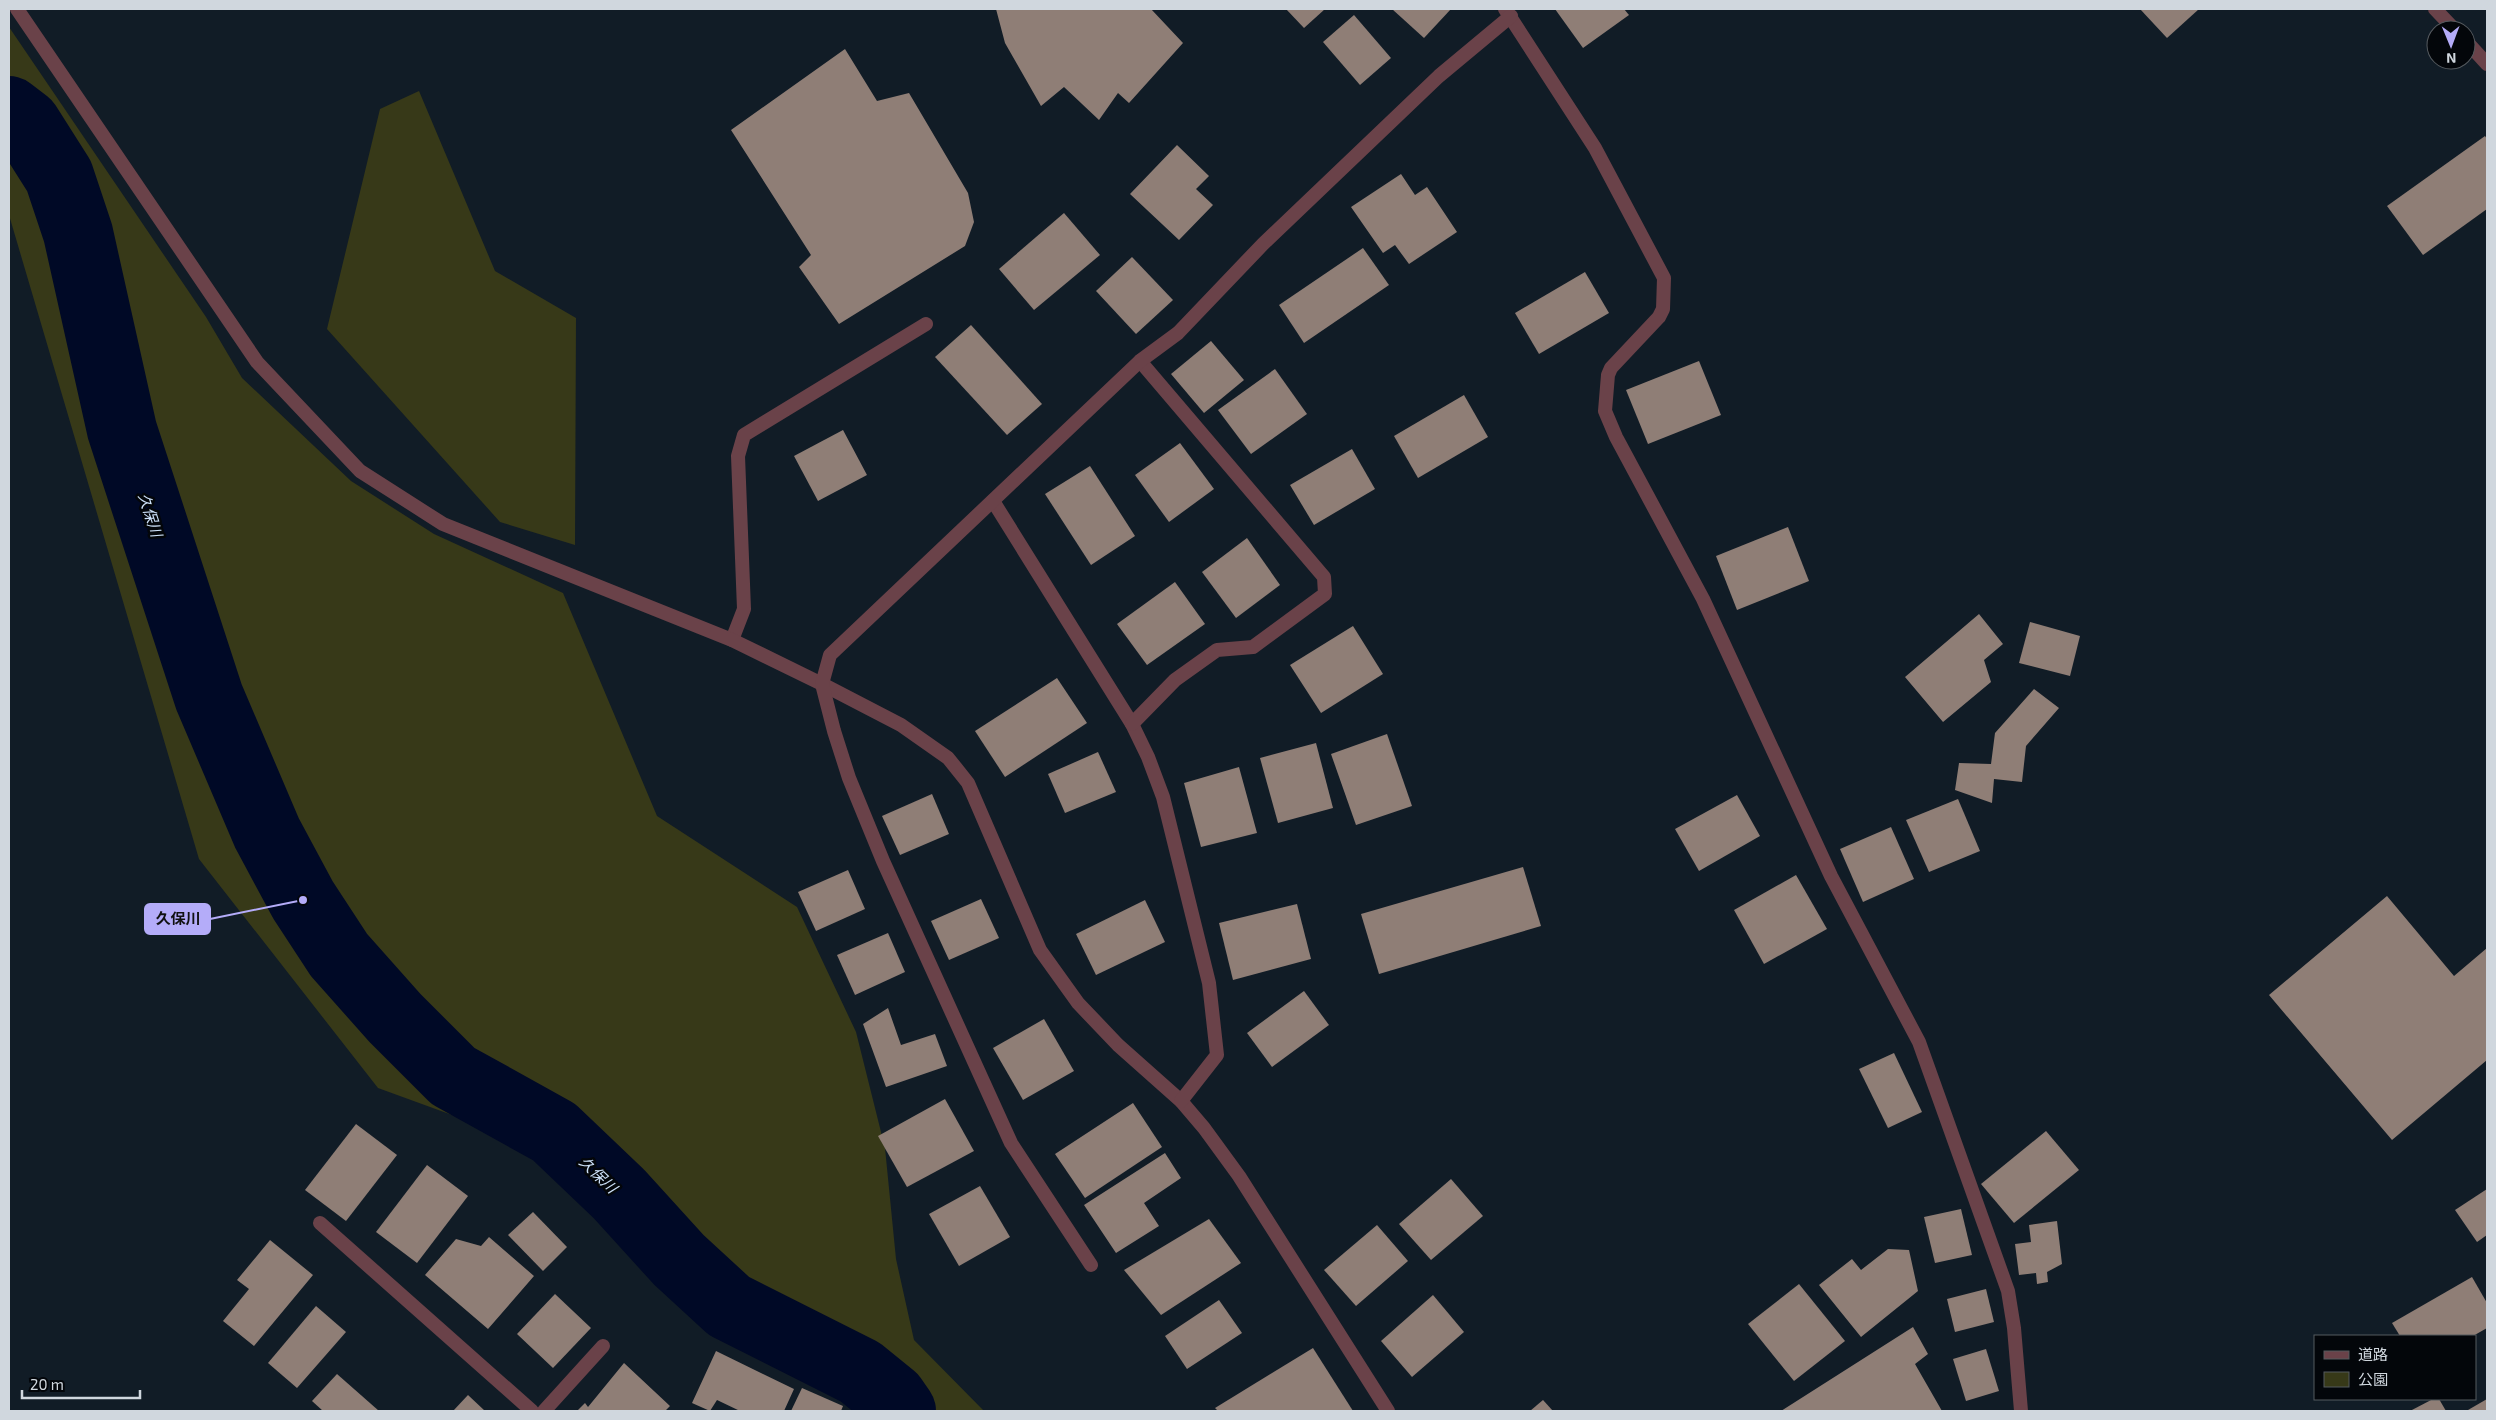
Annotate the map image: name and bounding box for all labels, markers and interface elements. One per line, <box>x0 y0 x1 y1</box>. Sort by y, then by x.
north arrow <box>2426 20 2476 70</box>
text: N <box>2446 50 2456 67</box>
water label: 久保川 <box>135 491 167 541</box>
callout: 久保川 <box>145 904 210 934</box>
text: 久保川 <box>155 909 201 927</box>
water label: 久保川 <box>576 1152 623 1198</box>
legend <box>2314 1335 2476 1400</box>
text: 道路 <box>2358 1345 2388 1363</box>
scale bar <box>22 1368 140 1400</box>
text: 公園 <box>2358 1370 2388 1388</box>
text: 20 m <box>30 1375 64 1393</box>

